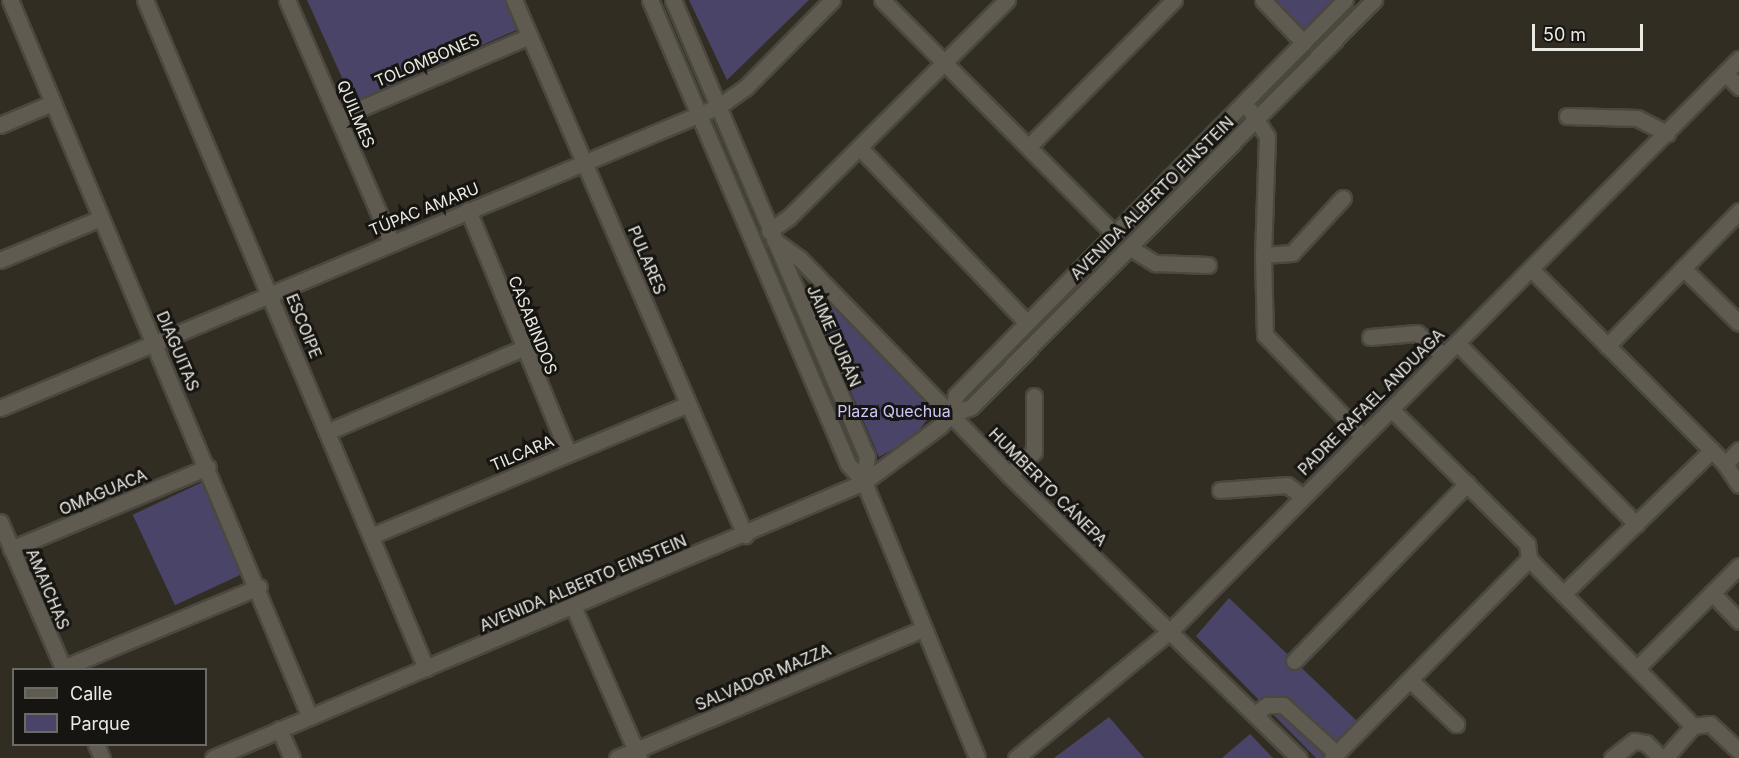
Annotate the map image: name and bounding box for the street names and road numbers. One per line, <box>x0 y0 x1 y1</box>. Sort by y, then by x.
street label: TOLOMBONES <box>372 29 482 91</box>
street label: QUILMES <box>333 77 379 151</box>
street label: AVENIDA ALBERTO EINSTEIN <box>1066 112 1238 284</box>
street label: TÚPAC AMARU <box>366 178 482 240</box>
street label: PULARES <box>624 223 670 297</box>
street label: CASABINDOS <box>505 273 561 377</box>
street label: JAIME DURÁN <box>803 282 865 390</box>
street label: ESCOIPE <box>282 291 326 361</box>
street label: DIAGUITAS <box>153 308 203 394</box>
street label: PADRE RAFAEL ANDUAGA <box>1294 325 1448 479</box>
street label: HUMBERTO CÁNEPA <box>985 424 1111 550</box>
street label: TILCARA <box>487 431 557 475</box>
street label: OMAGUACA <box>56 465 150 519</box>
street label: AVENIDA ALBERTO EINSTEIN <box>477 531 689 635</box>
street label: AMAICHAS <box>22 546 74 632</box>
street label: SALVADOR MAZZA <box>692 640 834 714</box>

